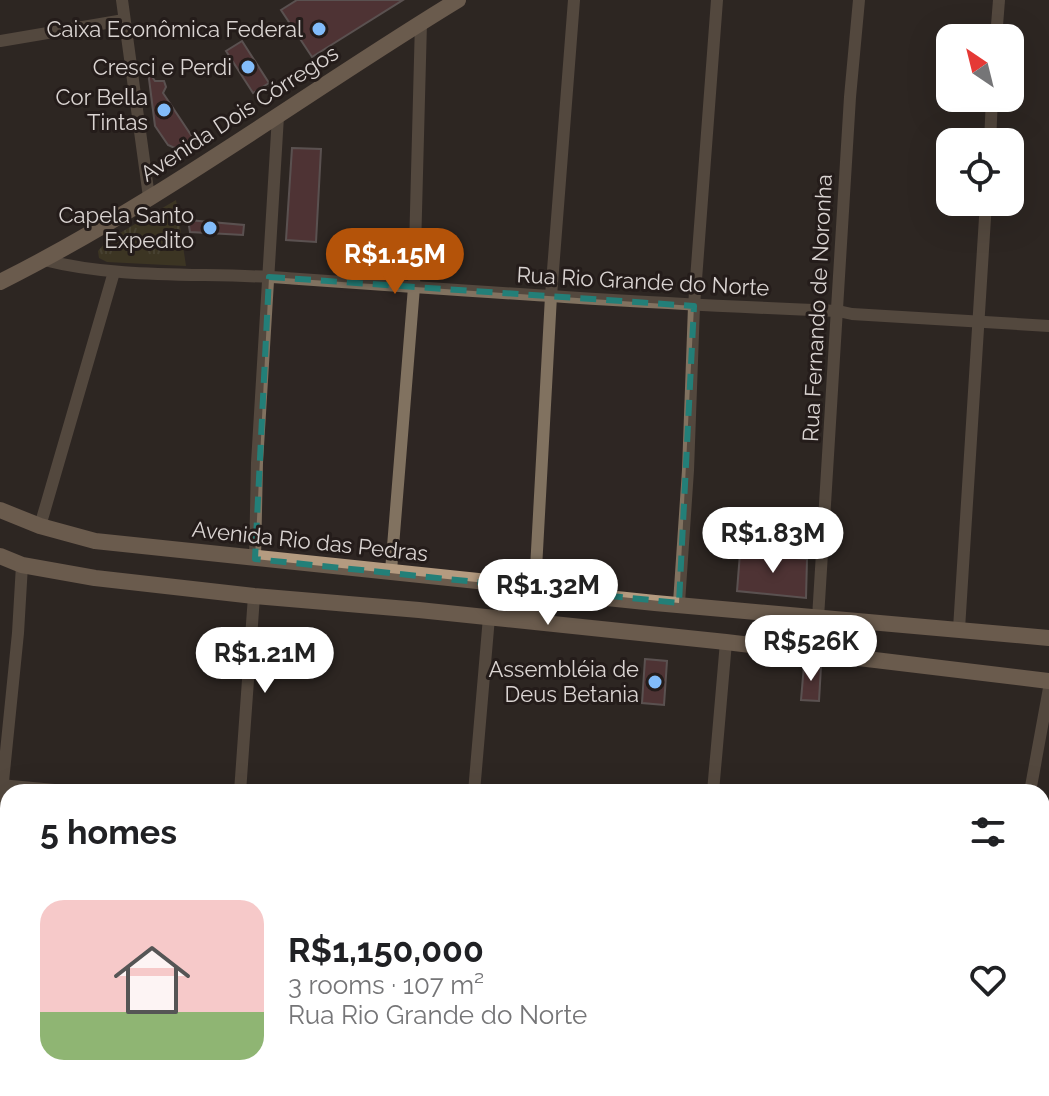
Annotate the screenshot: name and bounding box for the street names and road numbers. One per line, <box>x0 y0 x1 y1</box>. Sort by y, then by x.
street label: Avenida Dois Córregos <box>135 39 343 187</box>
street label: Rua Fernando de Noronha <box>797 174 837 442</box>
street label: Rua Rio Grande do Norte <box>516 261 770 301</box>
street label: Avenida Rio das Pedras <box>191 516 429 566</box>

